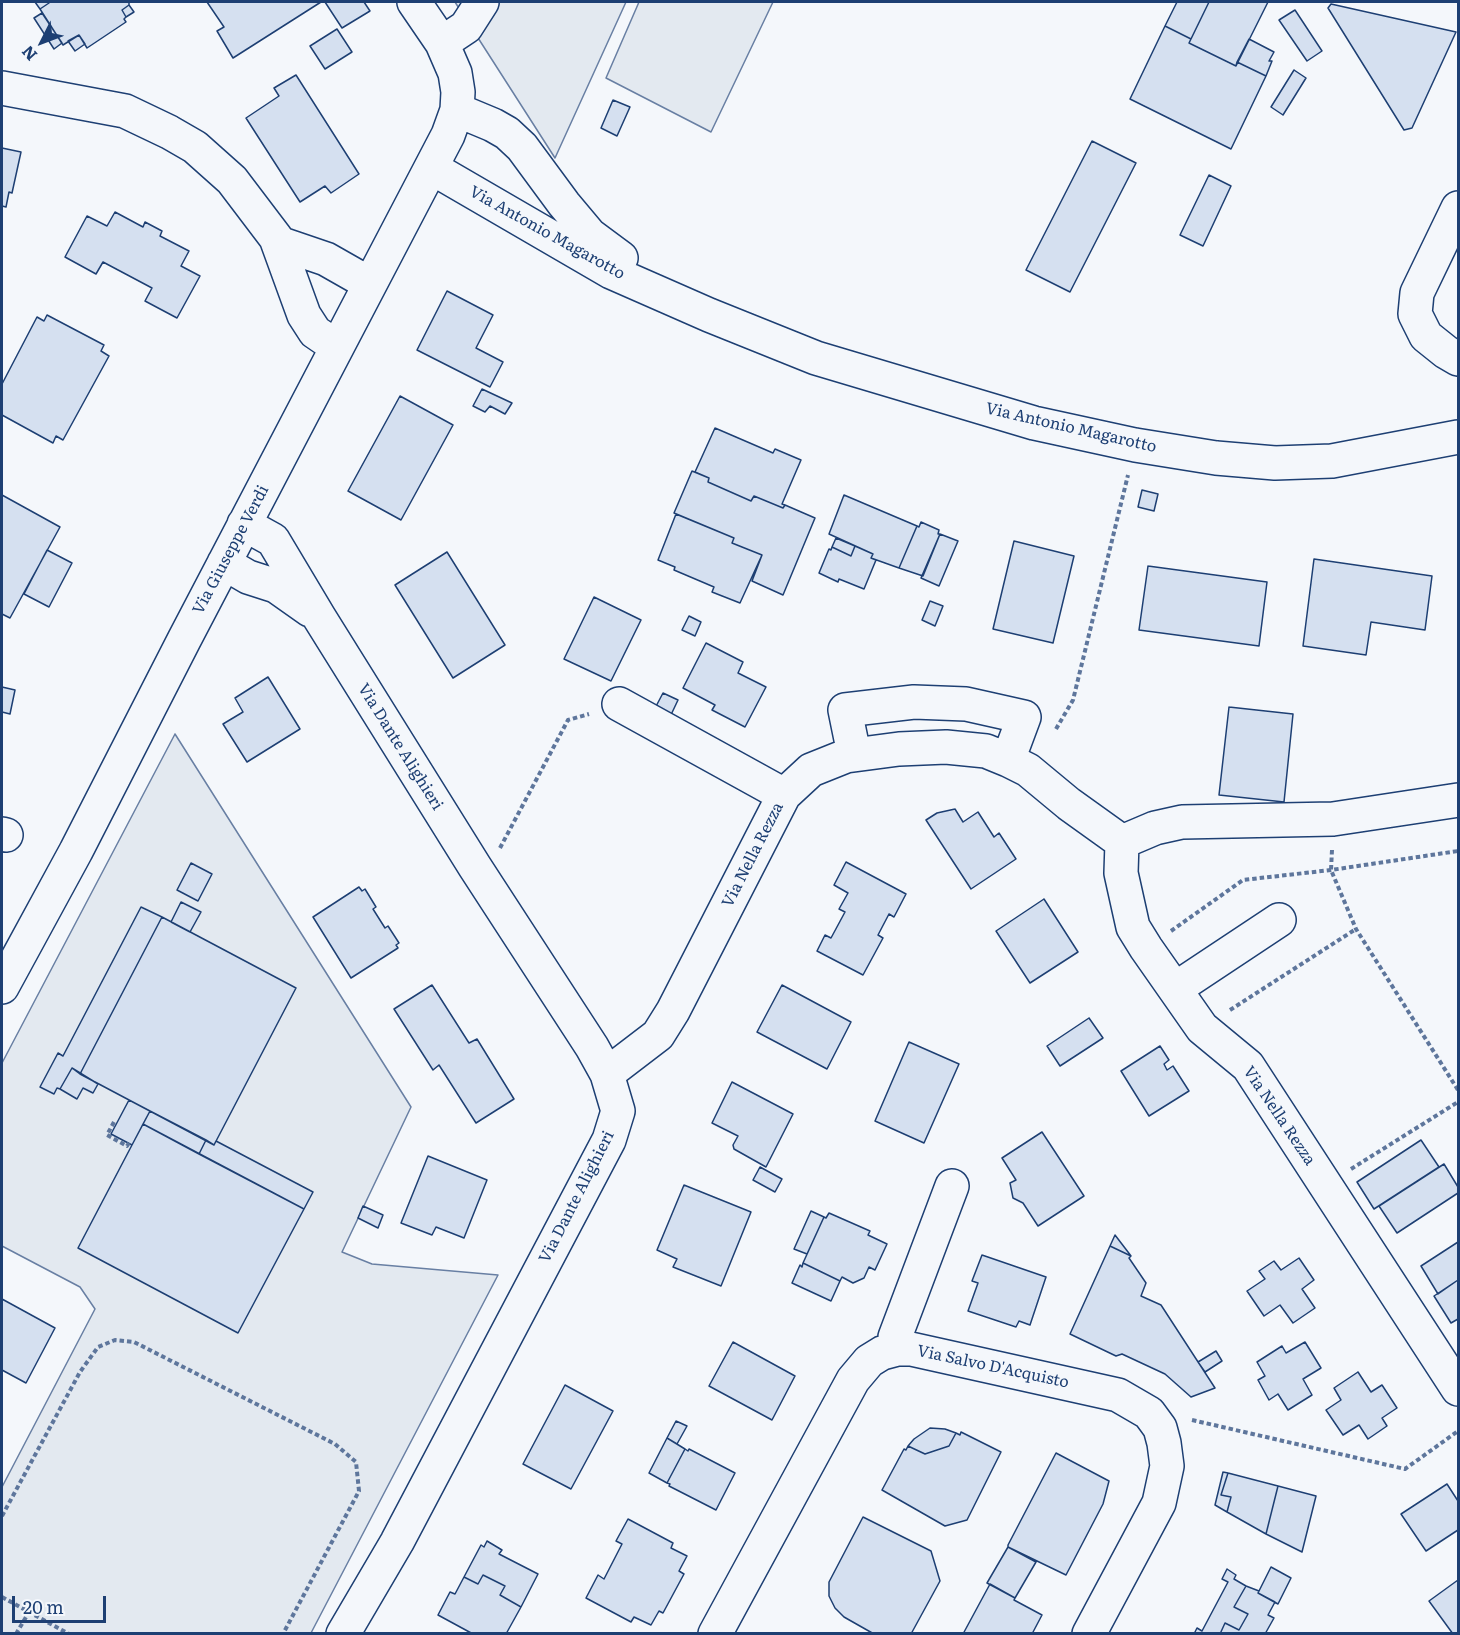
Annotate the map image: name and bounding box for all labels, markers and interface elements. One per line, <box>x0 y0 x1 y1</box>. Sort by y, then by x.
north arrow <box>12 12 72 72</box>
text: N <box>15 41 42 67</box>
street label: Via Antonio Magarotto <box>466 182 628 284</box>
street label: Via Antonio Magarotto <box>984 399 1158 457</box>
street label: Via Giuseppe Verdi <box>189 482 273 618</box>
street label: Via Dante Alighieri <box>353 680 447 814</box>
street label: Via Nella Rezza <box>718 799 788 911</box>
street label: Via Nella Rezza <box>1239 1063 1319 1169</box>
street label: Via Dante Alighieri <box>535 1128 619 1266</box>
street label: Via Salvo D'Acquisto <box>915 1342 1071 1392</box>
scale bar <box>15 1584 110 1622</box>
text: 20 m <box>23 1593 64 1620</box>

